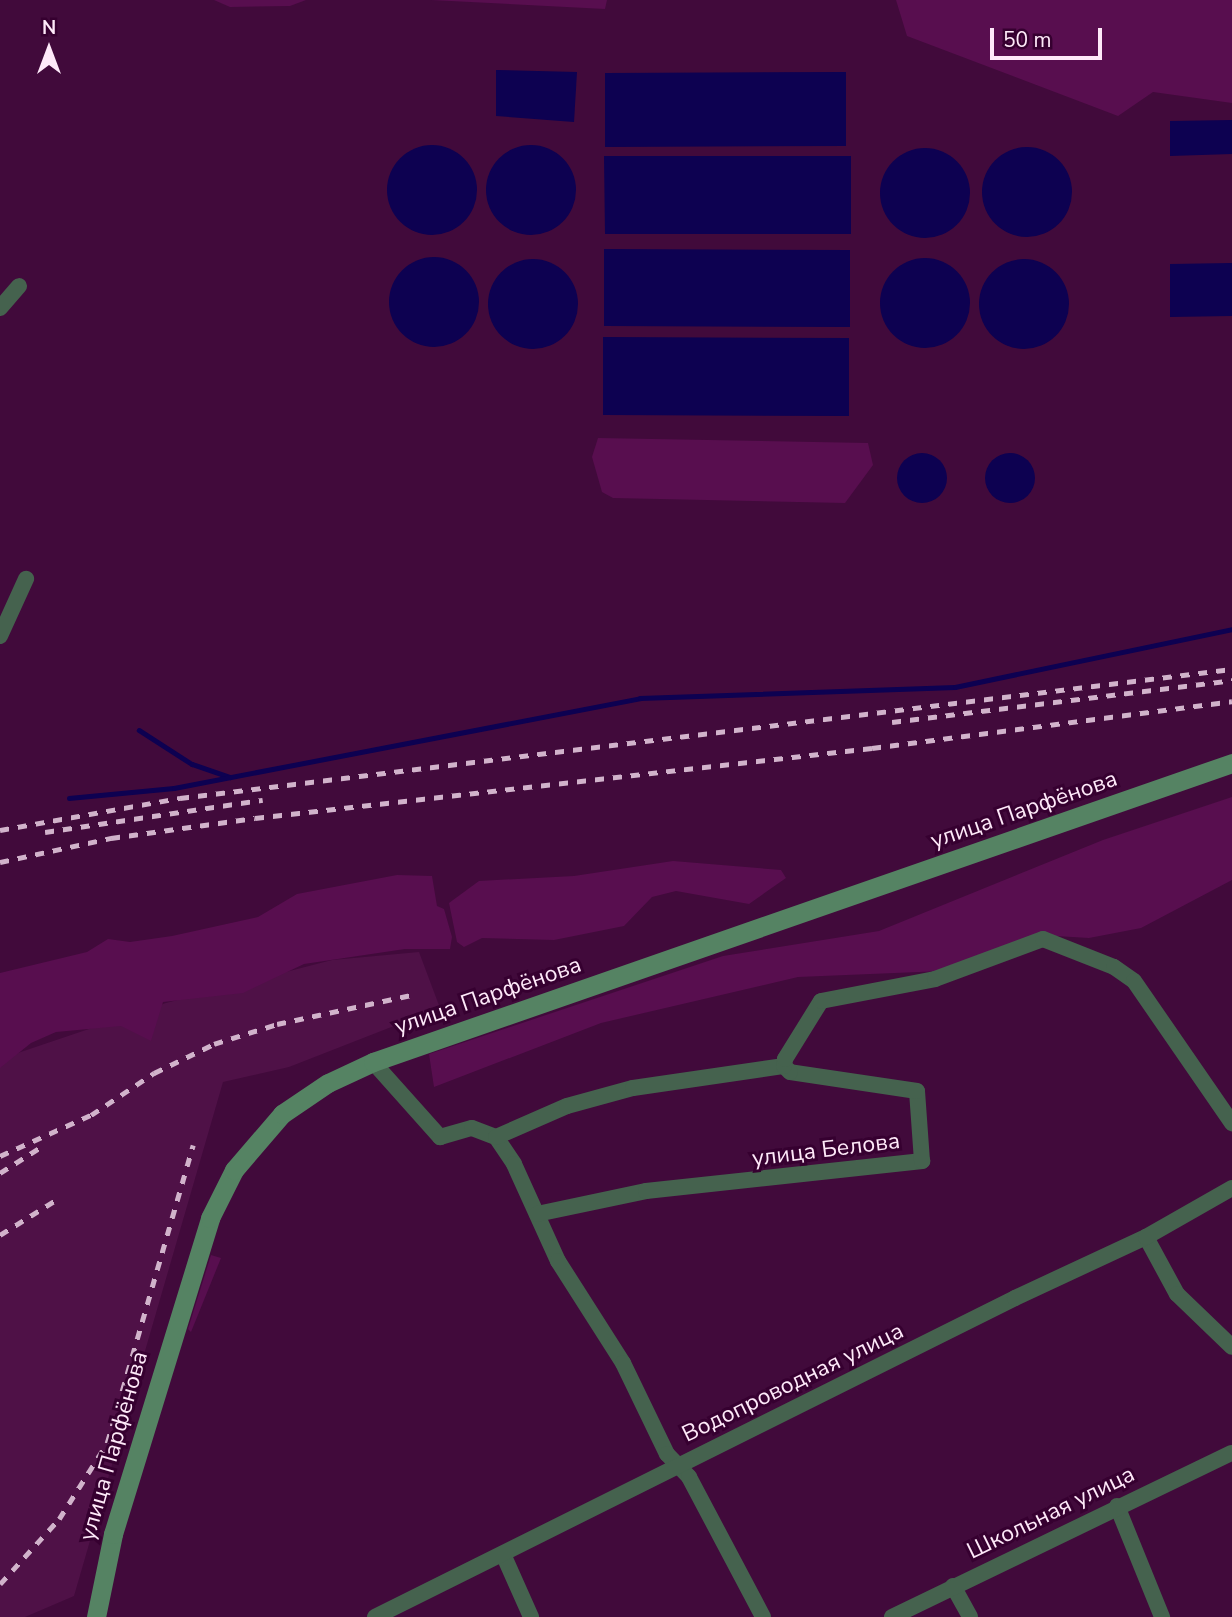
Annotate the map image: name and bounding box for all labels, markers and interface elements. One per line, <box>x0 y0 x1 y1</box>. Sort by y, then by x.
north arrow <box>14 14 84 84</box>
scale bar <box>994 14 1106 58</box>
text: N <box>42 15 56 41</box>
text: 50 m <box>1003 26 1052 54</box>
street label: улица Парфёнова <box>927 765 1121 855</box>
street label: улица Парфёнова <box>391 951 585 1041</box>
street label: улица Белова <box>750 1127 902 1173</box>
street label: Водопроводная улица <box>678 1317 908 1449</box>
street label: улица Парфёнова <box>74 1348 154 1544</box>
street label: Школьная улица <box>963 1460 1139 1566</box>

